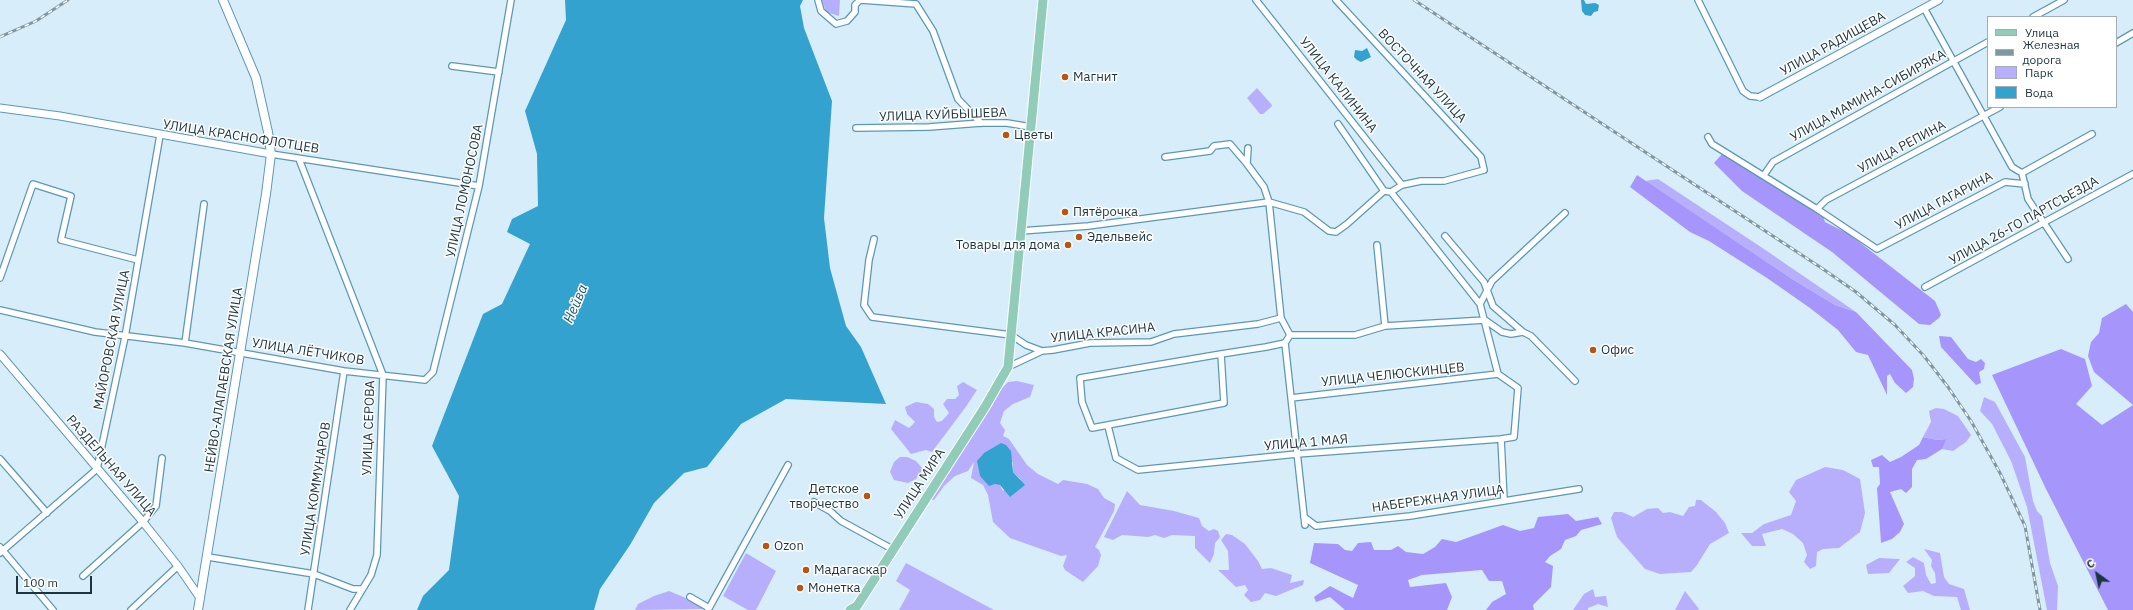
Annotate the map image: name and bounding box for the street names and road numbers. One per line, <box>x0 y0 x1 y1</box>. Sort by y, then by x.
street label: УЛИЦА РАДИЩЕВА <box>1778 9 1888 79</box>
street label: ВОСТОЧНАЯ УЛИЦА <box>1375 26 1469 126</box>
street label: УЛИЦА КАЛИНИНА <box>1296 34 1380 136</box>
street label: УЛИЦА МАМИНА-СИБИРЯКА <box>1788 47 1948 145</box>
street label: УЛИЦА КУЙБЫШЕВА <box>879 105 1007 125</box>
street label: УЛИЦА КРАСНОФЛОТЦЕВ <box>162 117 320 157</box>
street label: УЛИЦА РЕПИНА <box>1855 117 1949 177</box>
street label: УЛИЦА ЛОМОНОСОВА <box>443 123 487 259</box>
street label: УЛИЦА ГАГАРИНА <box>1893 169 1995 233</box>
street label: УЛИЦА 26-ГО ПАРТСЪЕЗДА <box>1947 173 2101 269</box>
street label: МАЙОРОВСКАЯ УЛИЦА <box>91 269 133 411</box>
street label: НЕЙВО-АЛАПАЕВСКАЯ УЛИЦА <box>202 286 246 474</box>
street label: УЛИЦА КРАСИНА <box>1050 320 1156 346</box>
street label: УЛИЦА ЛЁТЧИКОВ <box>251 335 365 369</box>
street label: УЛИЦА ЧЕЛЮСКИНЦЕВ <box>1321 360 1465 390</box>
street label: УЛИЦА СЕРОВА <box>360 380 378 476</box>
street label: РАЗДЕЛЬНАЯ УЛИЦА <box>63 412 159 520</box>
street label: УЛИЦА КОММУНАРОВ <box>298 421 334 557</box>
street label: УЛИЦА 1 МАЯ <box>1263 432 1349 454</box>
street label: УЛИЦА МИРА <box>891 446 949 522</box>
street label: НАБЕРЕЖНАЯ УЛИЦА <box>1371 482 1505 516</box>

